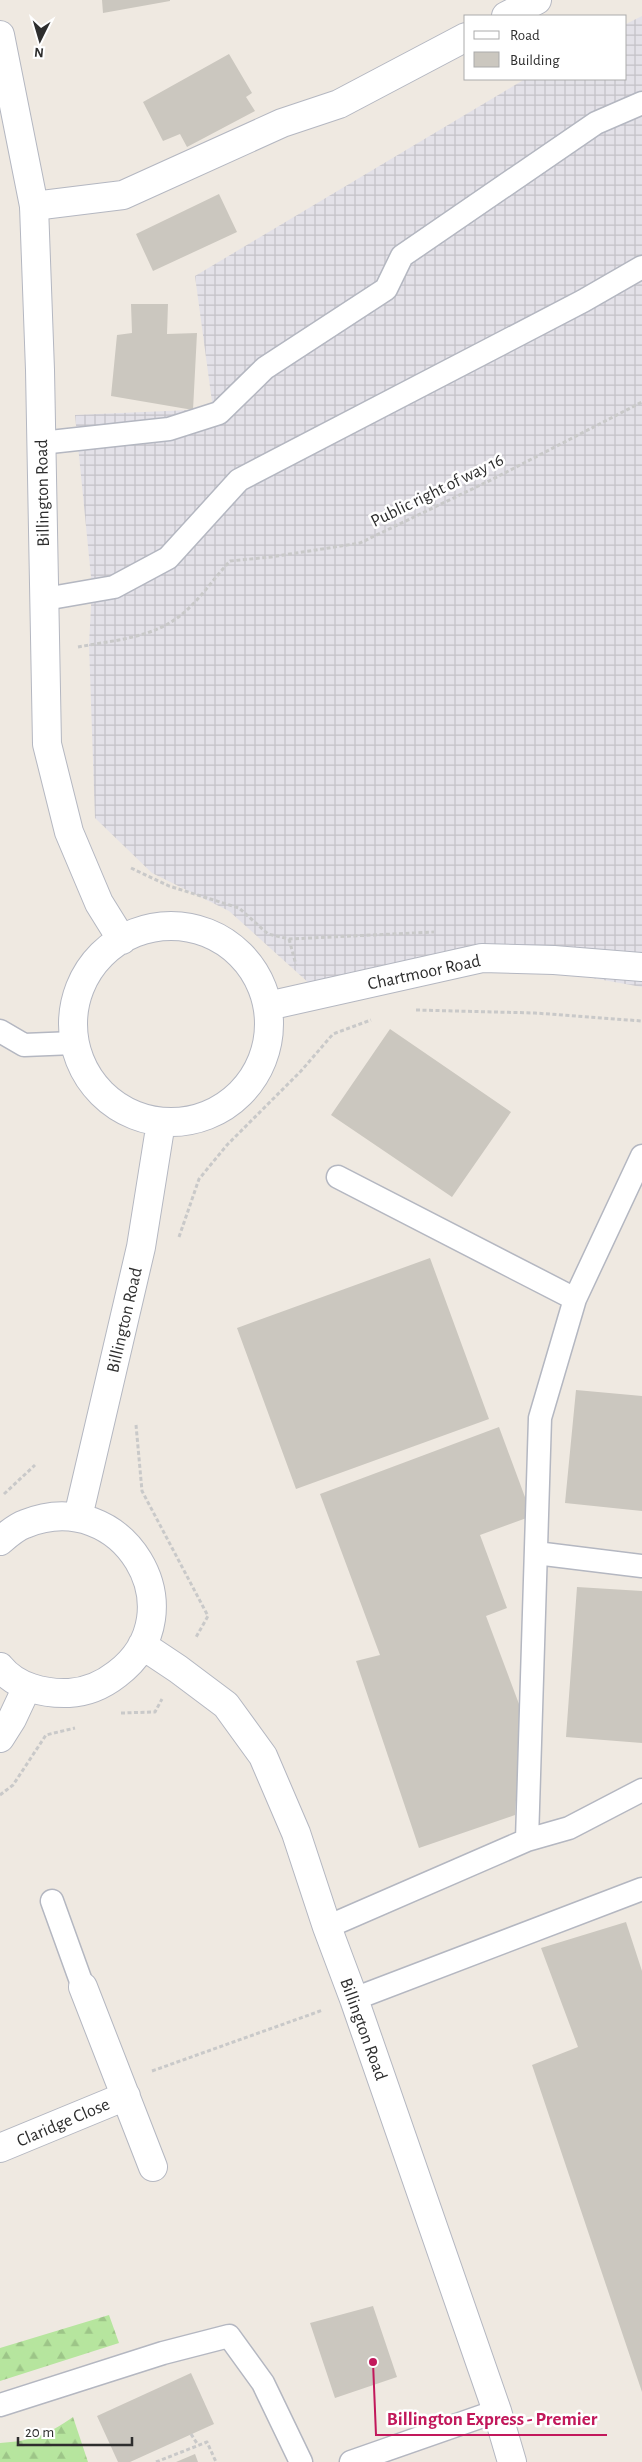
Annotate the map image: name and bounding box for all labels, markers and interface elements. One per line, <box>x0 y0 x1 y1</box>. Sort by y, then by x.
north arrow <box>15 15 65 65</box>
legend <box>464 15 627 80</box>
text: Road <box>510 28 540 43</box>
text: N <box>33 45 44 59</box>
text: Building <box>510 53 560 68</box>
street label: Billington Road <box>33 439 53 547</box>
street label: Public right of way 16 <box>368 451 507 531</box>
street label: Chartmoor Road <box>366 952 482 994</box>
street label: Billington Road <box>104 1266 146 1375</box>
street label: Billington Road <box>336 1976 390 2083</box>
street label: Claridge Close <box>14 2095 113 2151</box>
callout: Billington Express - Premier <box>376 2401 607 2435</box>
text: Billington Express - Premier <box>387 2410 598 2429</box>
scale bar <box>18 2414 131 2446</box>
text: 20 m <box>25 2425 54 2440</box>

